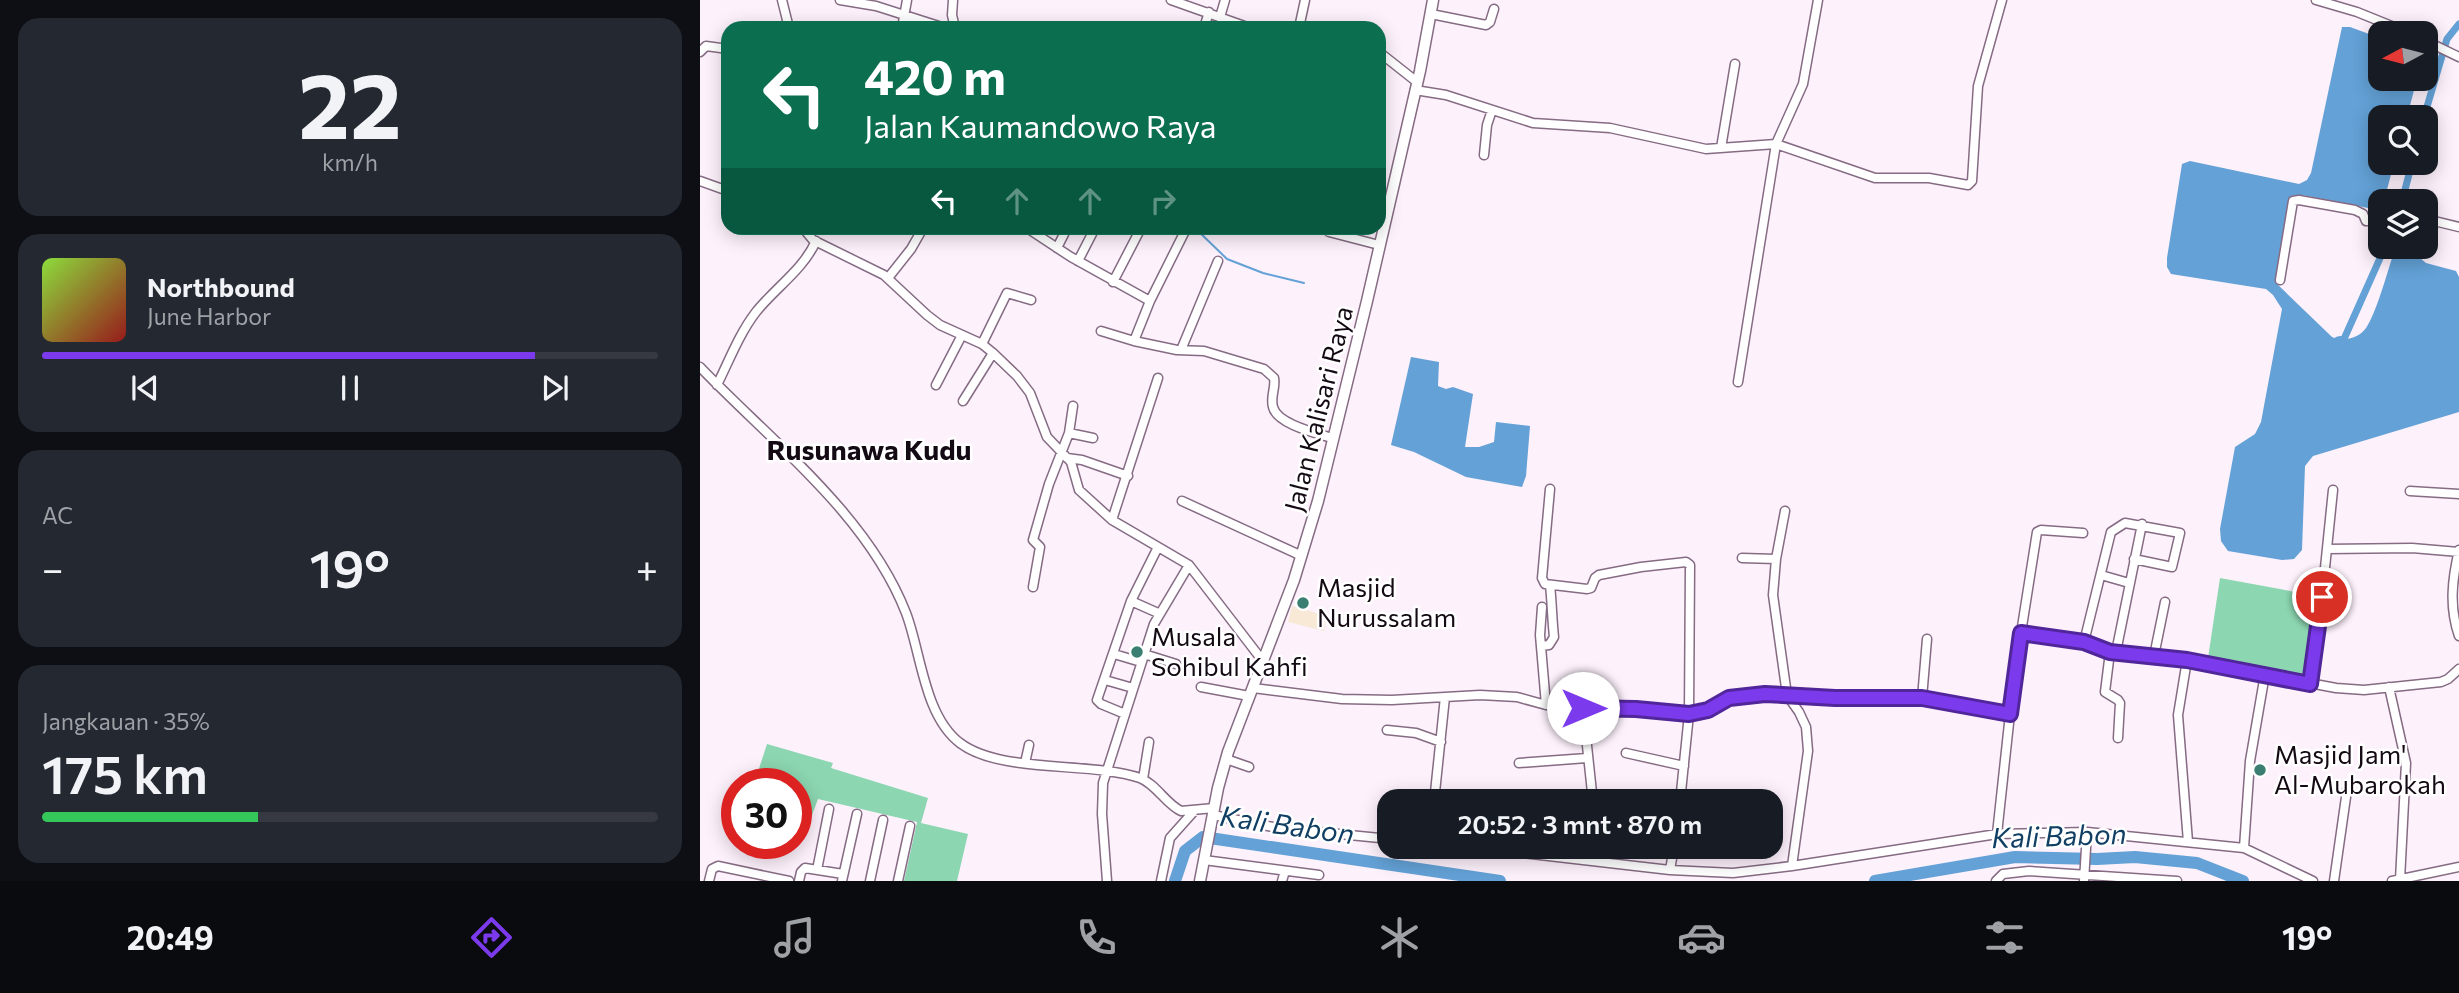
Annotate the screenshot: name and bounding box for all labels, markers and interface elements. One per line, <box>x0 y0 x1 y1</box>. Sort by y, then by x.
north arrow <box>2368 21 2438 91</box>
map controls <box>2368 21 2438 259</box>
text: 420 m <box>864 45 1006 105</box>
text: 22 <box>298 46 402 158</box>
icon: left <box>749 49 840 140</box>
text: Jalan Kaumandowo Raya <box>864 105 1216 145</box>
button: search <box>2368 105 2438 175</box>
text: km/h <box>322 148 378 176</box>
icon: left <box>925 182 963 220</box>
icon: ahead <box>998 182 1036 220</box>
icon: ahead <box>1071 182 1109 220</box>
icon: right <box>1144 182 1182 220</box>
button: layers <box>2368 189 2438 259</box>
text: Northbound <box>147 271 295 302</box>
text: June Harbor <box>147 302 271 330</box>
street label: Jalan Kalisari Raya <box>1277 303 1358 515</box>
icon: previous <box>126 369 164 407</box>
icon: pause <box>331 369 369 407</box>
icon: next <box>536 369 574 407</box>
district label: Rusunawa Kudu <box>766 432 972 466</box>
text: AC <box>42 501 73 529</box>
text: 19° <box>309 535 390 599</box>
text: − <box>42 544 64 591</box>
text: + <box>636 544 658 591</box>
pin <box>2292 567 2352 627</box>
place label: Masjid Nurussalam <box>1317 571 1456 632</box>
icon: arrive <box>2303 578 2341 616</box>
marker: Masjid Nurussalam <box>1295 595 1311 611</box>
place label: Musala Sohibul Kahfi <box>1151 620 1308 681</box>
marker: Musala Sohibul Kahfi <box>1129 644 1145 660</box>
position arrow <box>1546 671 1620 745</box>
text: Jangkauan · 35% <box>42 707 210 735</box>
place label: Masjid Jam' Al-Mubarokah <box>2274 738 2446 799</box>
text: 175 km <box>42 741 208 805</box>
marker: Masjid Jam' Al-Mubarokah <box>2252 762 2268 778</box>
speed limit sign: 30 <box>721 768 812 859</box>
water label: Kali Babon <box>1218 798 1356 850</box>
text: 20:52 · 3 mnt · 870 m <box>1458 808 1702 839</box>
water label: Kali Babon <box>1991 816 2127 854</box>
icon: directions <box>467 913 516 962</box>
icon: music <box>770 913 819 962</box>
icon: phone <box>1072 913 1121 962</box>
icon: climate <box>1375 913 1424 962</box>
icon: car <box>1677 913 1726 962</box>
icon: filters <box>1980 913 2029 962</box>
text: 20:49 <box>127 917 214 957</box>
text: 19° <box>2282 917 2332 957</box>

